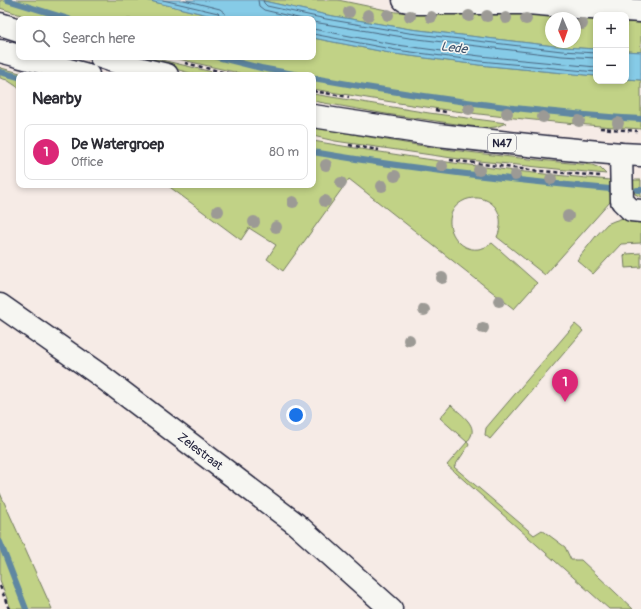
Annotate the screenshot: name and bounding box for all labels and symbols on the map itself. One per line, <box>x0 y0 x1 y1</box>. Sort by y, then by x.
north arrow <box>545 12 581 48</box>
water label: Lede <box>440 38 470 58</box>
road number: N47 <box>488 134 516 152</box>
pin: 1 <box>552 369 578 402</box>
your location <box>286 405 306 425</box>
street label: Zelestraat <box>174 430 226 474</box>

